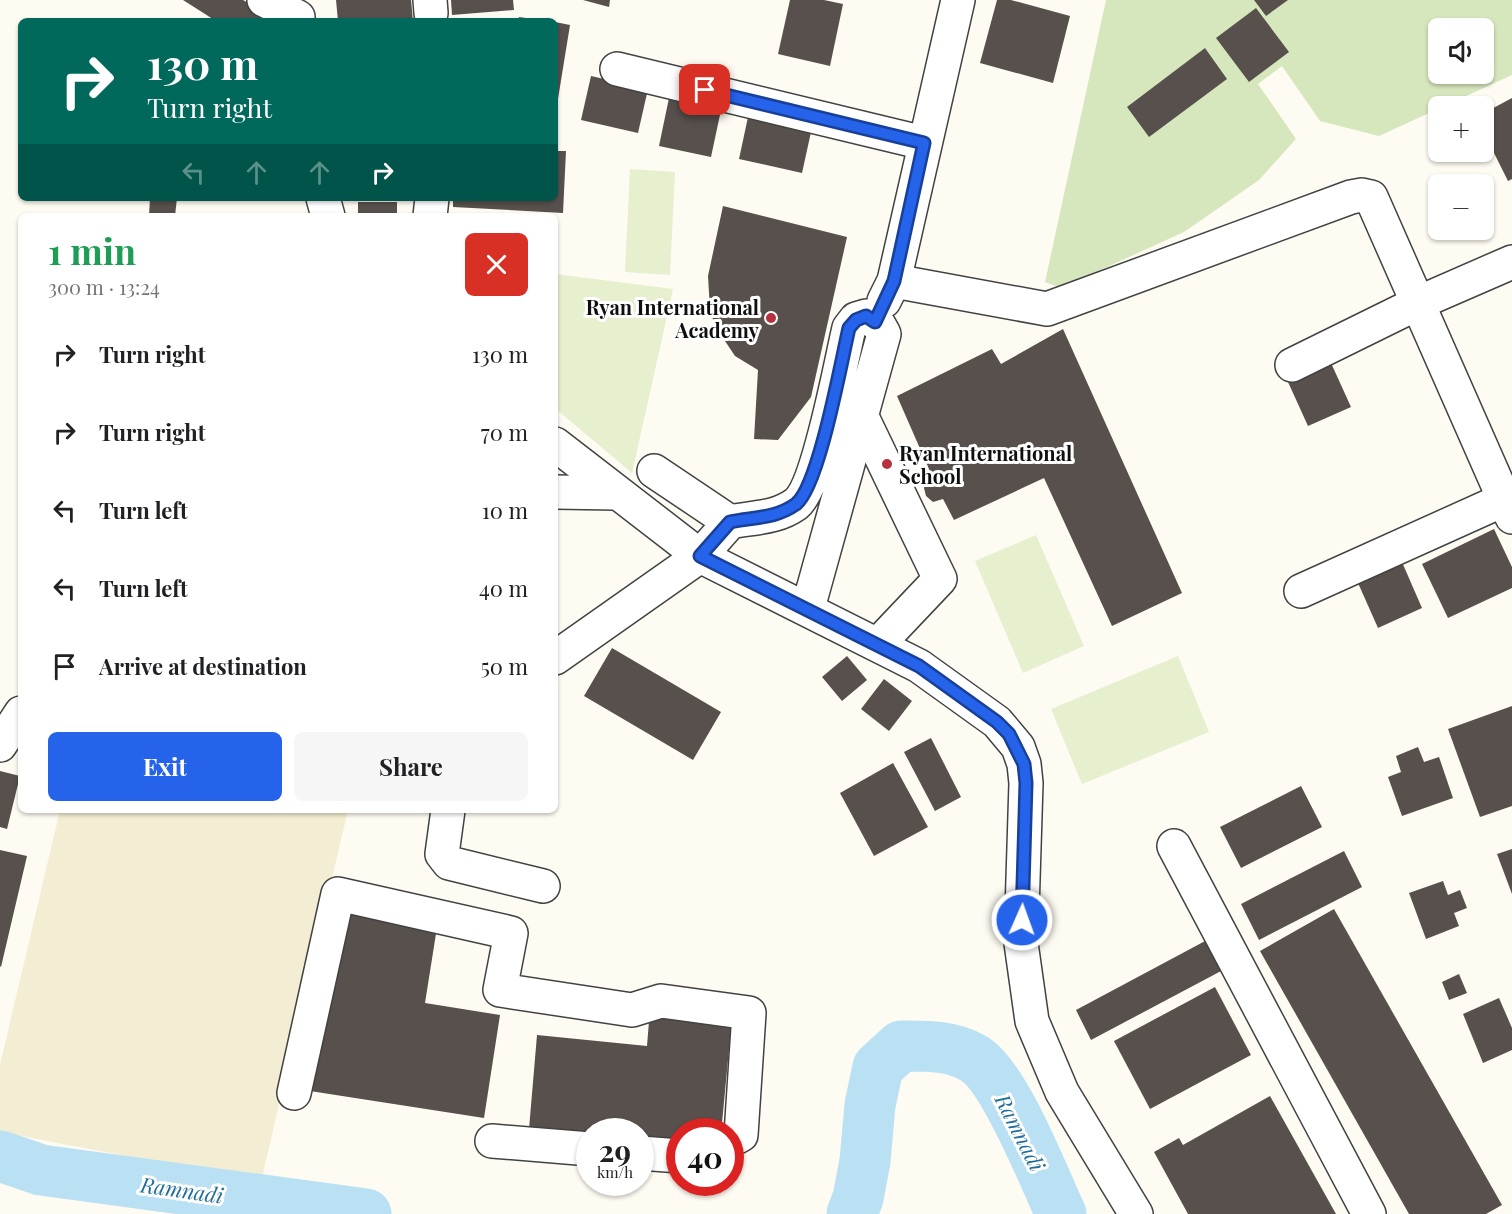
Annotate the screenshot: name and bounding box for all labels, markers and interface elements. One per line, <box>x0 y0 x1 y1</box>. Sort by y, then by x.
map controls <box>1428 18 1494 240</box>
button: sound <box>1428 18 1494 84</box>
text: 130 m <box>147 35 258 91</box>
icon: right <box>48 42 126 120</box>
pin <box>679 64 730 115</box>
icon: arrive <box>688 73 721 106</box>
text: Turn right <box>147 89 272 125</box>
button: + <box>1428 96 1494 162</box>
icon: left <box>177 156 210 189</box>
icon: ahead <box>240 156 273 189</box>
icon: ahead <box>303 156 336 189</box>
icon: right <box>366 156 399 189</box>
button: − <box>1428 174 1494 240</box>
text: 1 min <box>48 226 136 274</box>
button: close <box>465 233 528 296</box>
text: 300 m · 13:24 <box>48 273 160 300</box>
place label: Ryan International Academy <box>586 293 760 343</box>
marker: Ryan International Academy <box>764 311 778 325</box>
icon: right <box>48 338 81 371</box>
text: Turn right <box>99 339 205 369</box>
text: 130 m <box>472 339 528 369</box>
icon: right <box>48 416 81 449</box>
text: Turn right <box>99 417 205 447</box>
text: 70 m <box>481 417 528 447</box>
place label: Ryan International School <box>899 439 1072 489</box>
marker: Ryan International School <box>880 457 894 471</box>
icon: left <box>48 494 81 527</box>
text: Turn left <box>99 495 188 525</box>
text: 10 m <box>482 495 528 525</box>
icon: left <box>48 572 81 605</box>
text: Turn left <box>99 573 188 603</box>
text: 40 m <box>479 573 528 603</box>
icon: arrive <box>48 650 81 683</box>
text: Arrive at destination <box>99 651 307 681</box>
text: 50 m <box>481 651 528 681</box>
button: Exit <box>48 732 282 801</box>
button: Share <box>294 732 528 801</box>
position arrow <box>990 888 1054 952</box>
water label: Ramnadi <box>989 1088 1053 1176</box>
speed limit sign: 40 <box>666 1118 744 1196</box>
text: 29 <box>599 1130 631 1170</box>
text: km/h <box>597 1162 633 1182</box>
water label: Ramnadi <box>138 1169 226 1209</box>

